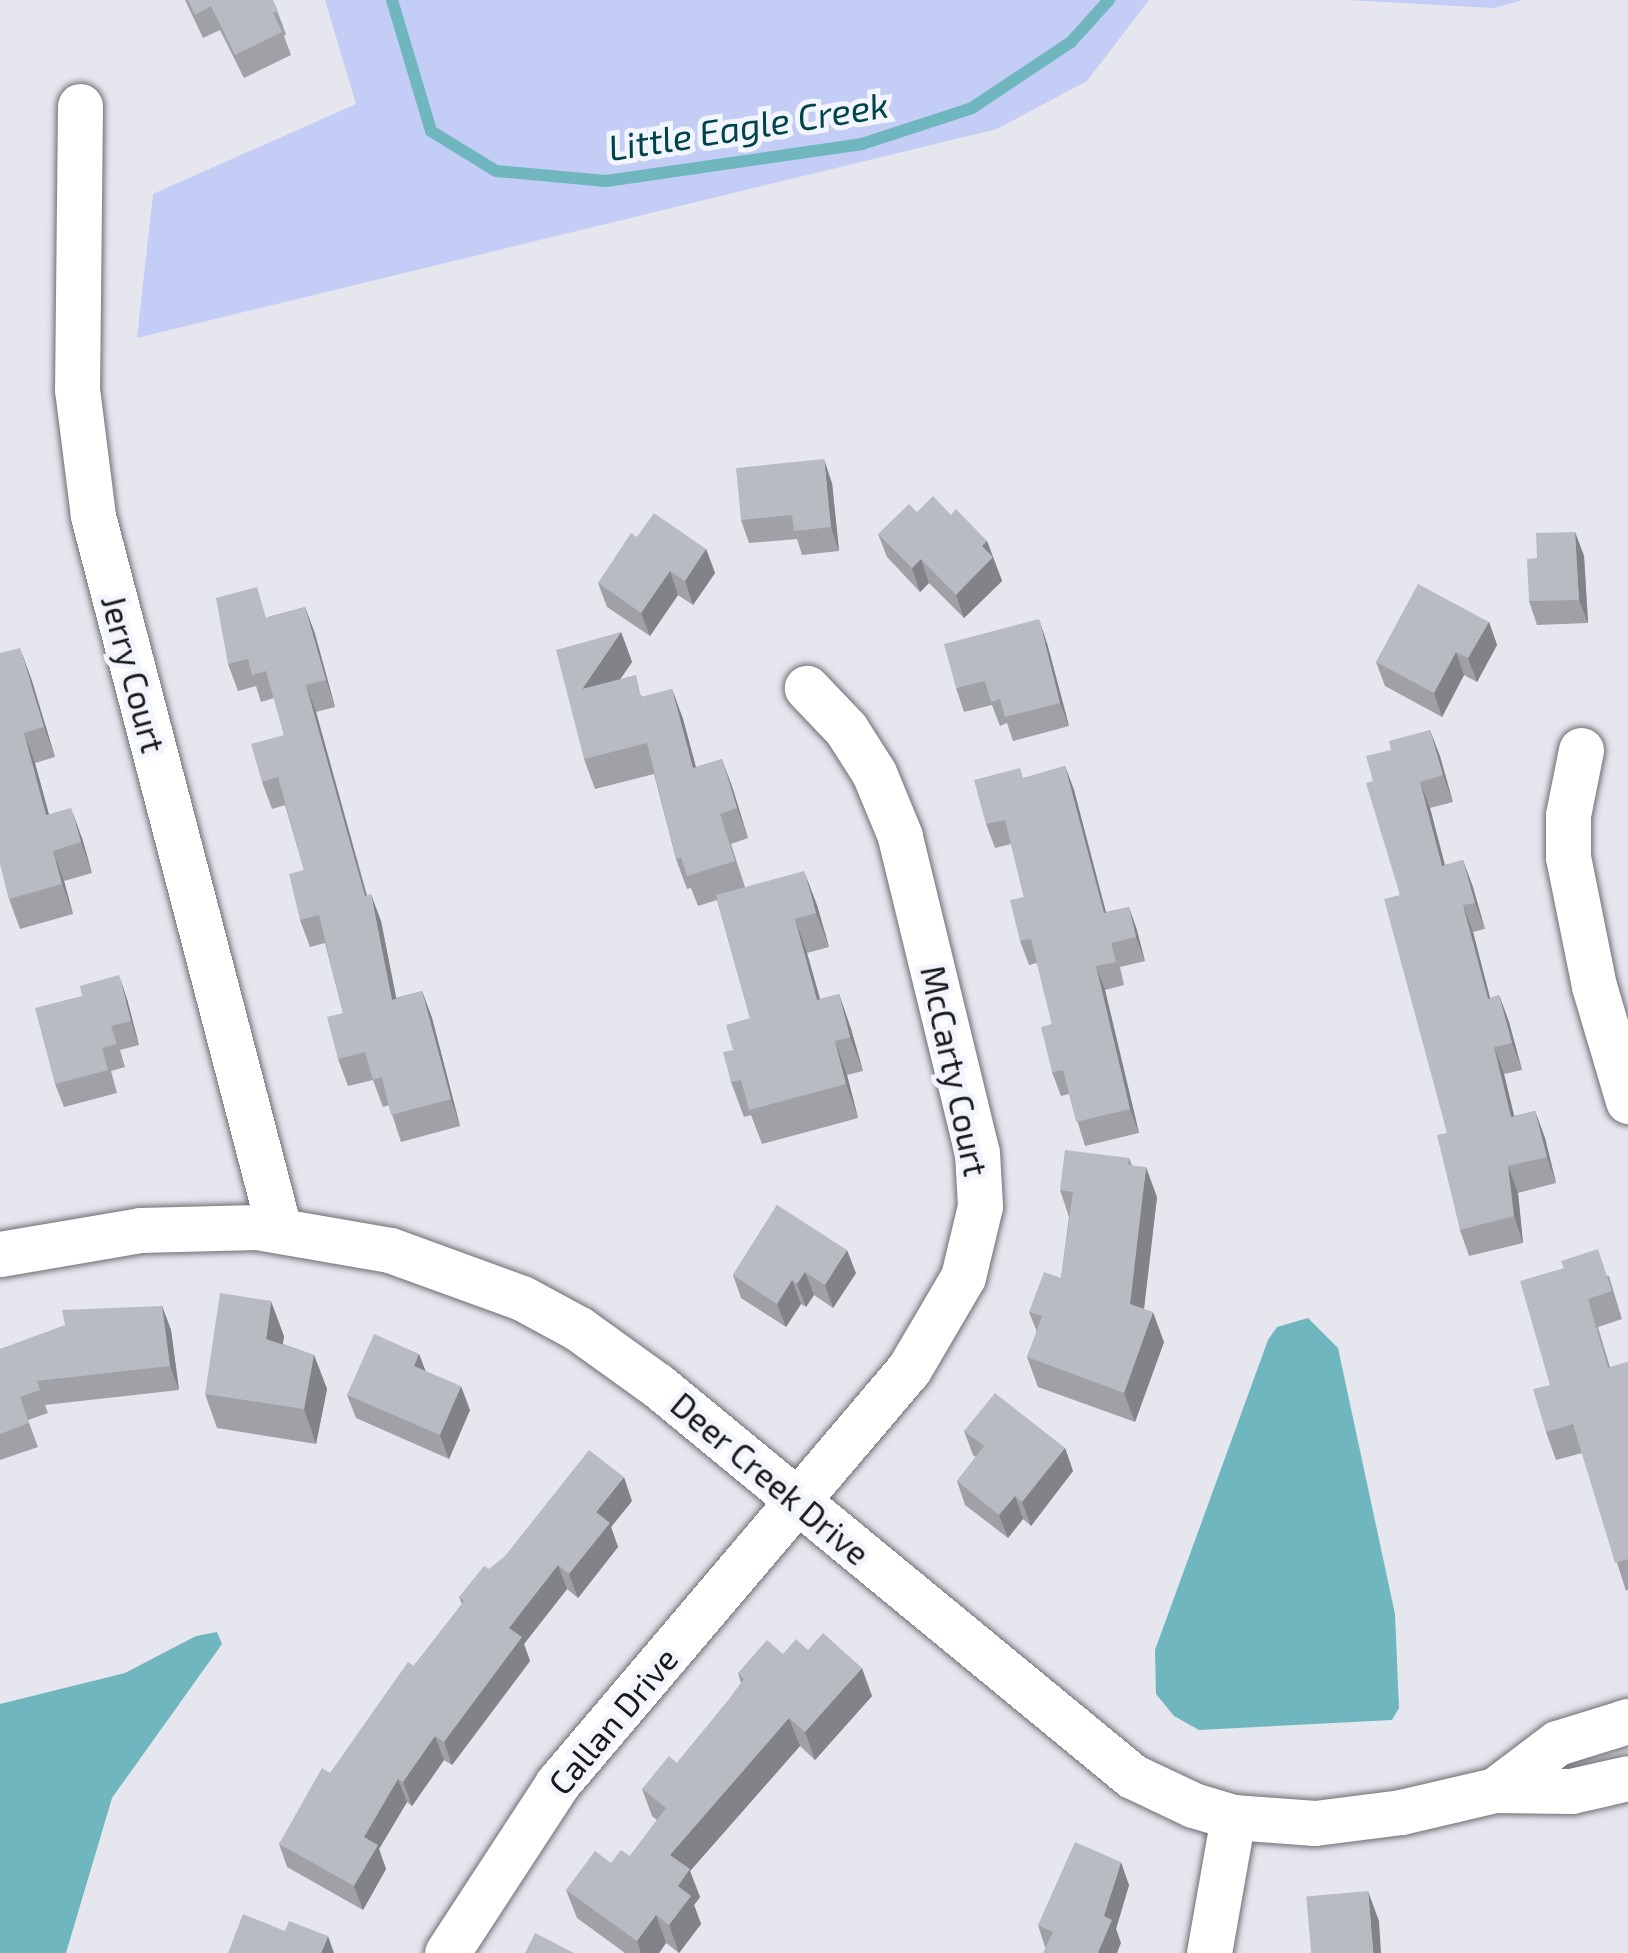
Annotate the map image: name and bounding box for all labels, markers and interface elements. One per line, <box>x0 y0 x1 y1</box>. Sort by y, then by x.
water label: Little Eagle Creek <box>605 82 891 168</box>
street label: Jerry Court <box>93 590 173 758</box>
street label: McCarty Court <box>912 962 996 1180</box>
street label: Deer Creek Drive <box>662 1384 878 1574</box>
street label: Callan Drive <box>540 1640 686 1802</box>

